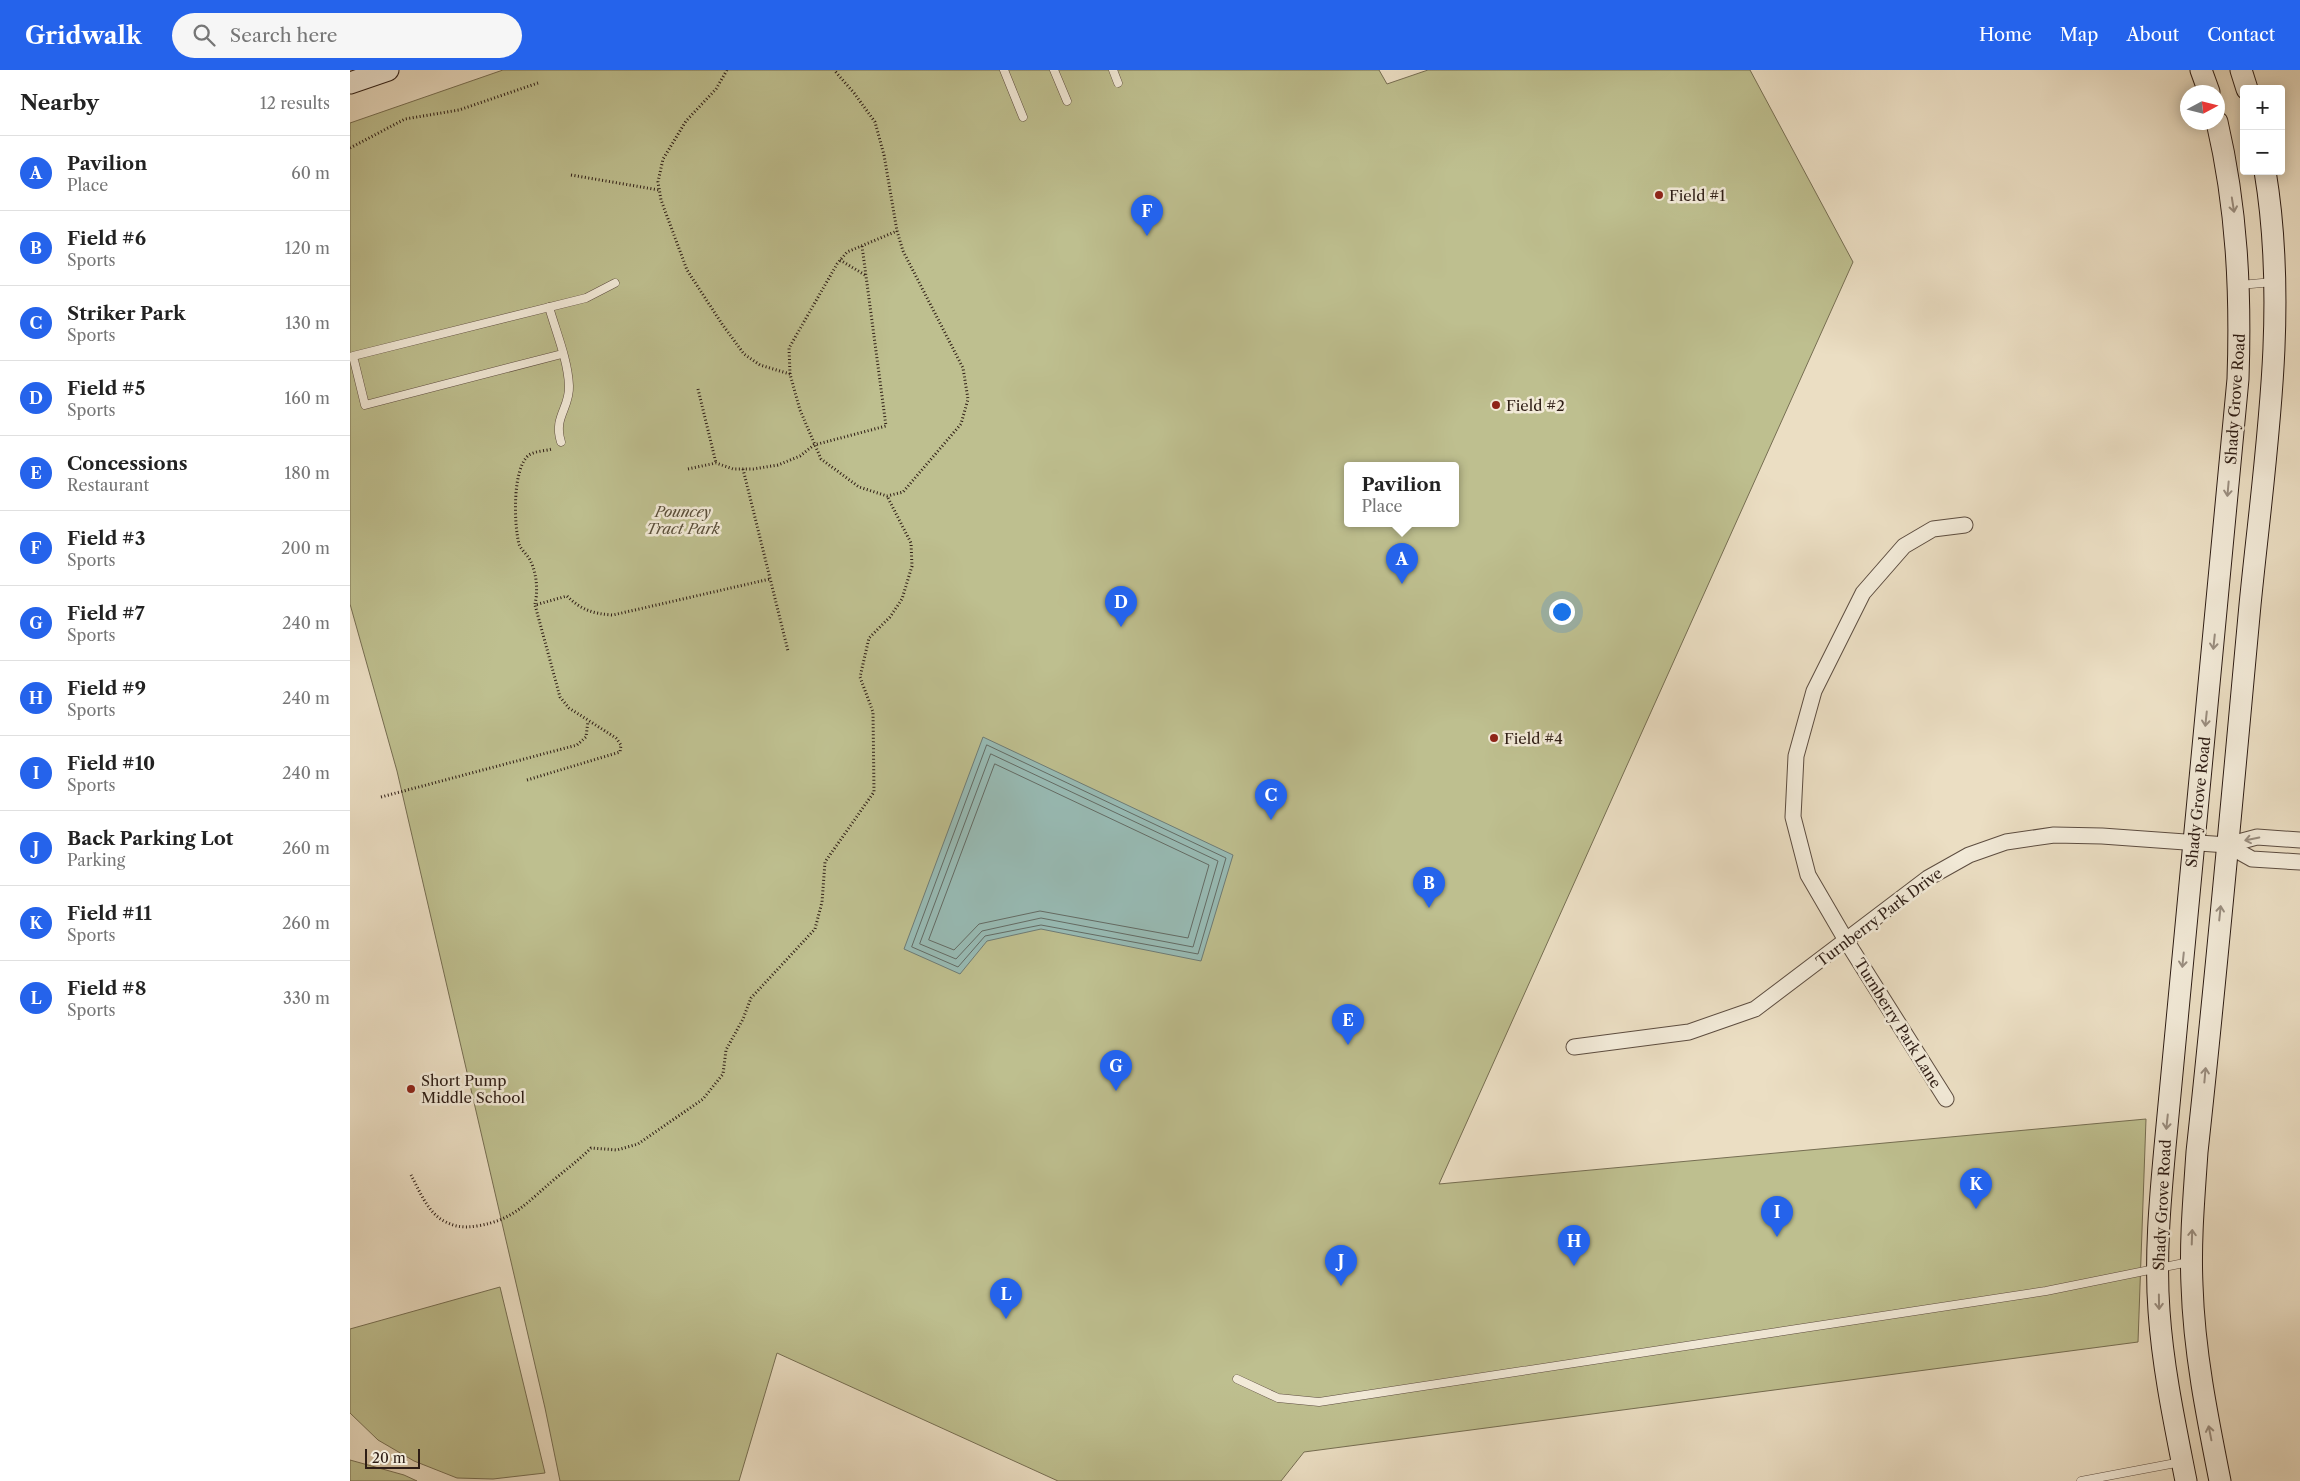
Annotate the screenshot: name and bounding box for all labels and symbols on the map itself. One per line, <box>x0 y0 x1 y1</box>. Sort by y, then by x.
north arrow <box>2180 85 2225 130</box>
place label: Field #1 <box>1669 186 1726 205</box>
marker: Field #1 <box>1653 189 1665 201</box>
pin: F <box>1131 195 1163 236</box>
one-way arrow <box>2228 196 2238 212</box>
street label: Shady Grove Road <box>2221 333 2249 465</box>
place label: Field #2 <box>1506 396 1565 415</box>
marker: Field #2 <box>1490 399 1502 411</box>
one-way arrow <box>2223 481 2233 497</box>
park label: Pouncey Tract Park <box>646 502 720 538</box>
pin: A <box>1386 543 1418 584</box>
pin: D <box>1105 586 1137 627</box>
your location <box>1549 599 1575 625</box>
one-way arrow <box>2209 634 2219 650</box>
one-way arrow <box>2201 710 2211 726</box>
place label: Field #4 <box>1504 729 1563 748</box>
marker: Field #4 <box>1488 732 1500 744</box>
street label: Shady Grove Road <box>2182 736 2214 868</box>
pin: C <box>1255 779 1287 820</box>
one-way arrow <box>2244 835 2260 844</box>
street label: Turnberry Park Drive <box>1812 863 1946 971</box>
pin: B <box>1413 867 1445 908</box>
one-way arrow <box>2215 906 2225 922</box>
one-way arrow <box>2178 952 2188 968</box>
street label: Turnberry Park Lane <box>1850 955 1946 1091</box>
pin: E <box>1332 1004 1364 1045</box>
pin: G <box>1100 1050 1132 1091</box>
one-way arrow <box>2200 1067 2210 1083</box>
place label: Short Pump Middle School <box>421 1071 525 1107</box>
marker: Short Pump Middle School <box>405 1083 417 1095</box>
one-way arrow <box>2162 1114 2172 1130</box>
street label: Shady Grove Road <box>2149 1139 2175 1271</box>
pin: K <box>1960 1168 1992 1209</box>
pin: I <box>1761 1196 1793 1237</box>
pin: H <box>1558 1225 1590 1266</box>
one-way arrow <box>2187 1229 2197 1246</box>
pin: J <box>1325 1245 1357 1286</box>
pin: L <box>990 1278 1022 1319</box>
one-way arrow <box>2154 1293 2164 1309</box>
one-way arrow <box>2205 1426 2215 1442</box>
scale bar <box>365 1446 420 1469</box>

